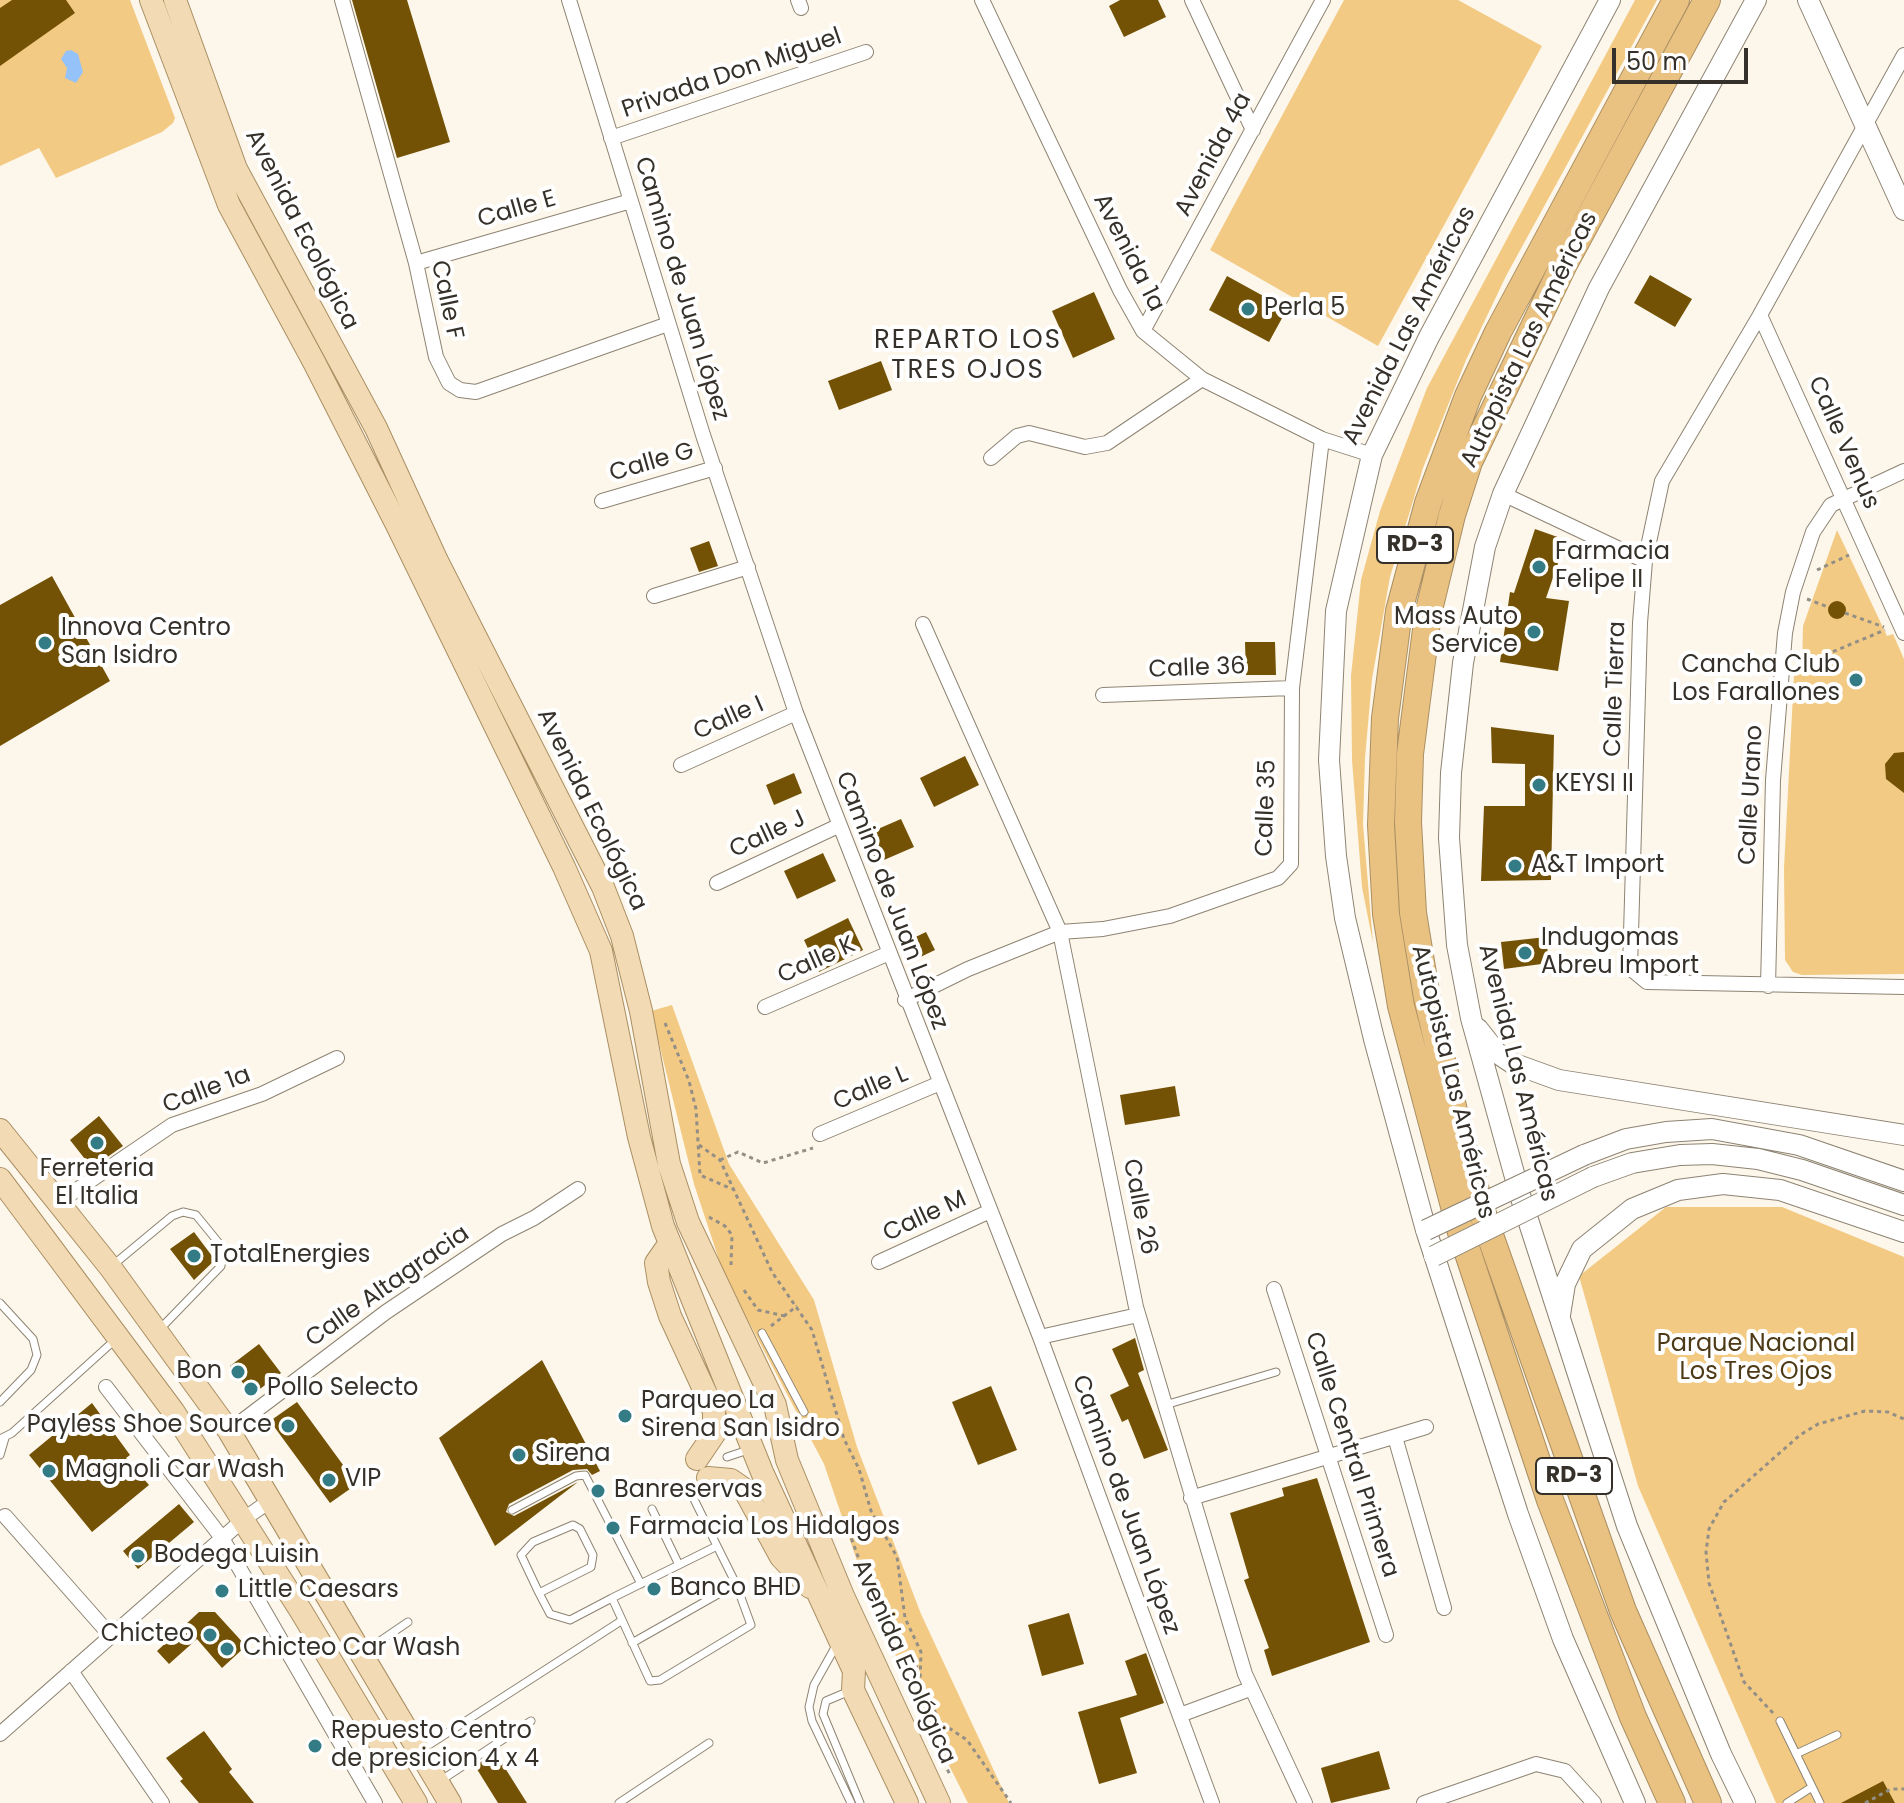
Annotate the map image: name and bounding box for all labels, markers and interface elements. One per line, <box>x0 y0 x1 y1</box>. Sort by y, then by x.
street label: Privada Don Miguel <box>618 23 846 125</box>
scale bar <box>1616 32 1752 82</box>
text: 50 m <box>1626 45 1687 78</box>
street label: Avenida 4a <box>1169 88 1259 222</box>
street label: Avenida Ecológica <box>238 125 364 335</box>
street label: Camino de Juan López <box>627 154 735 424</box>
street label: Calle E <box>475 185 559 235</box>
street label: Avenida 1a <box>1086 189 1170 317</box>
street label: Avenida Las Américas <box>1337 202 1483 450</box>
street label: Autopista Las Américas <box>1455 207 1605 473</box>
street label: Calle F <box>424 258 468 342</box>
place label: Perla 5 <box>1264 295 1345 323</box>
marker: Perla 5 <box>1239 300 1257 318</box>
district label: REPARTO LOS TRES OJOS <box>874 325 1062 386</box>
street label: Calle Venus <box>1801 372 1885 514</box>
street label: Calle G <box>606 437 698 489</box>
road number: RD-3 <box>1377 527 1453 563</box>
place label: Farmacia Felipe II <box>1555 539 1670 595</box>
marker: Farmacia Felipe II <box>1530 558 1548 576</box>
place label: Mass Auto Service <box>1394 604 1518 660</box>
place label: Innova Centro San Isidro <box>61 615 231 671</box>
street label: Calle Tierra <box>1599 621 1633 757</box>
marker: Mass Auto Service <box>1525 623 1543 641</box>
marker: Innova Centro San Isidro <box>36 634 54 652</box>
place label: Cancha Club Los Farallones <box>1672 652 1840 708</box>
street label: Calle 36 <box>1148 653 1246 685</box>
marker: Cancha Club Los Farallones <box>1847 671 1865 689</box>
street label: Calle I <box>689 691 769 747</box>
street label: Avenida Ecológica <box>530 704 652 916</box>
street label: Calle Urano <box>1734 724 1770 866</box>
street label: Calle 35 <box>1251 759 1283 857</box>
street label: Camino de Juan López <box>828 768 954 1034</box>
place label: KEYSI II <box>1555 771 1634 799</box>
marker: KEYSI II <box>1530 776 1548 794</box>
street label: Calle J <box>725 805 811 865</box>
place label: A&T Import <box>1531 852 1664 880</box>
marker: A&T Import <box>1506 857 1524 875</box>
place label: Indugomas Abreu Import <box>1541 925 1699 981</box>
street label: Calle K <box>774 931 860 991</box>
street label: Avenida Las Américas <box>1471 941 1563 1205</box>
street label: Autopista Las Américas <box>1404 942 1500 1222</box>
marker: Indugomas Abreu Import <box>1516 944 1534 962</box>
street label: Calle L <box>829 1060 913 1118</box>
street label: Calle 1a <box>159 1061 255 1121</box>
marker: Ferreteria El Italia <box>88 1134 106 1152</box>
place label: Ferreteria El Italia <box>40 1156 154 1212</box>
street label: Calle 26 <box>1116 1157 1162 1257</box>
street label: Calle M <box>879 1185 971 1249</box>
street label: Calle Altagracia <box>301 1220 475 1354</box>
place label: TotalEnergies <box>210 1242 370 1270</box>
marker: TotalEnergies <box>185 1247 203 1265</box>
street label: Calle Central Primera <box>1298 1329 1404 1581</box>
park label: Parque Nacional Los Tres Ojos <box>1657 1331 1855 1387</box>
place label: Bon <box>177 1358 222 1386</box>
marker: Bon <box>229 1363 247 1381</box>
street label: Camino de Juan López <box>1065 1371 1185 1639</box>
place label: Pollo Selecto <box>267 1375 418 1403</box>
marker: Pollo Selecto <box>242 1380 260 1398</box>
place label: Parqueo La Sirena San Isidro <box>641 1388 840 1444</box>
marker: Parqueo La Sirena San Isidro <box>616 1407 634 1425</box>
place label: Payless Shoe Source <box>27 1412 272 1440</box>
marker: Payless Shoe Source <box>279 1417 297 1435</box>
place label: Sirena <box>535 1441 610 1469</box>
marker: Sirena <box>510 1446 528 1464</box>
place label: Magnoli Car Wash <box>65 1457 285 1485</box>
road number: RD-3 <box>1536 1458 1612 1494</box>
marker: Magnoli Car Wash <box>40 1462 58 1480</box>
place label: VIP <box>345 1466 381 1494</box>
marker: VIP <box>320 1471 338 1489</box>
place label: Banreservas <box>614 1477 763 1505</box>
marker: Banreservas <box>589 1482 607 1500</box>
place label: Farmacia Los Hidalgos <box>629 1514 900 1542</box>
marker: Farmacia Los Hidalgos <box>604 1519 622 1537</box>
place label: Bodega Luisin <box>154 1542 319 1570</box>
marker: Bodega Luisin <box>129 1547 147 1565</box>
street label: Avenida Ecológica <box>845 1555 961 1769</box>
place label: Banco BHD <box>670 1575 801 1603</box>
place label: Little Caesars <box>238 1577 399 1605</box>
marker: Banco BHD <box>645 1580 663 1598</box>
marker: Little Caesars <box>213 1582 231 1600</box>
place label: Chicteo <box>101 1621 194 1649</box>
marker: Chicteo <box>201 1626 219 1644</box>
place label: Chicteo Car Wash <box>243 1635 460 1663</box>
marker: Chicteo Car Wash <box>218 1640 236 1658</box>
place label: Repuesto Centro de presicion 4 x 4 <box>331 1718 539 1774</box>
marker: Repuesto Centro de presicion 4 x 4 <box>306 1737 324 1755</box>

